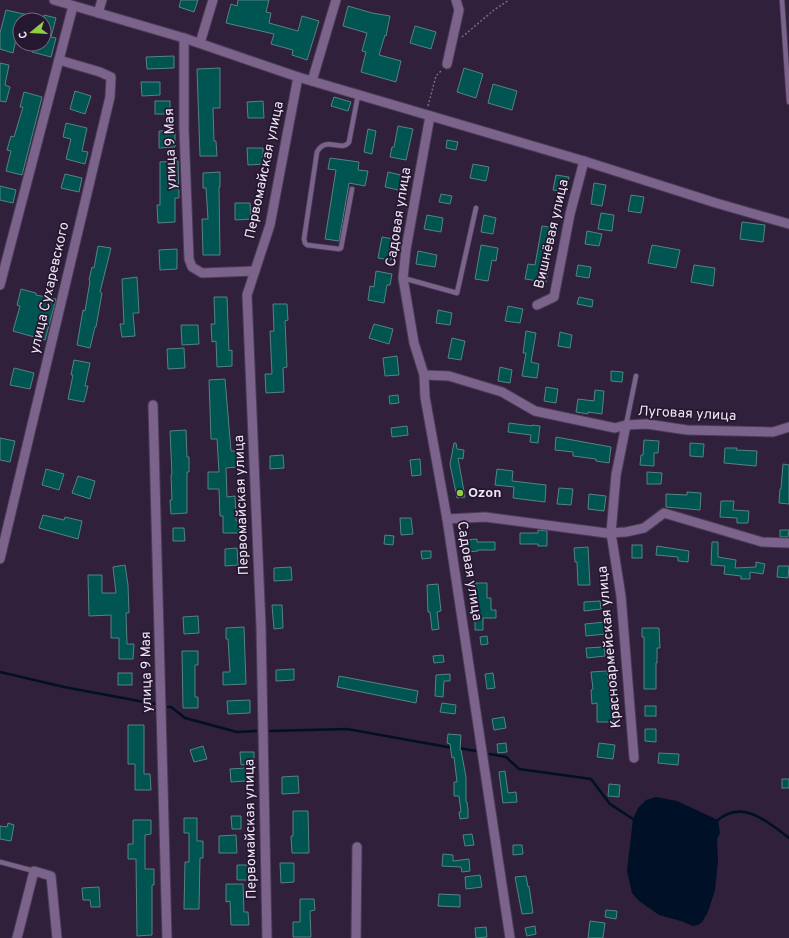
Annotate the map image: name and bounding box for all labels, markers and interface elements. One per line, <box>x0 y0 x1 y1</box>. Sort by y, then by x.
north arrow <box>12 12 52 52</box>
text: С <box>16 29 31 40</box>
street label: Первомайская улица <box>242 100 288 240</box>
street label: улица 9 Мая <box>161 108 181 190</box>
street label: Садовая улица <box>383 166 415 268</box>
street label: Вишнёвая улица <box>531 178 573 290</box>
street label: улица Сухаревского <box>27 220 73 356</box>
street label: Луговая улица <box>637 403 737 425</box>
street label: Первомайская улица <box>231 435 253 575</box>
place label: Ozon <box>468 485 501 502</box>
marker: Ozon <box>455 488 465 498</box>
street label: Садовая улица <box>453 520 485 622</box>
street label: Красноармейская улица <box>594 565 626 729</box>
street label: улица 9 Мая <box>138 631 156 713</box>
street label: Первомайская улица <box>241 759 261 899</box>

